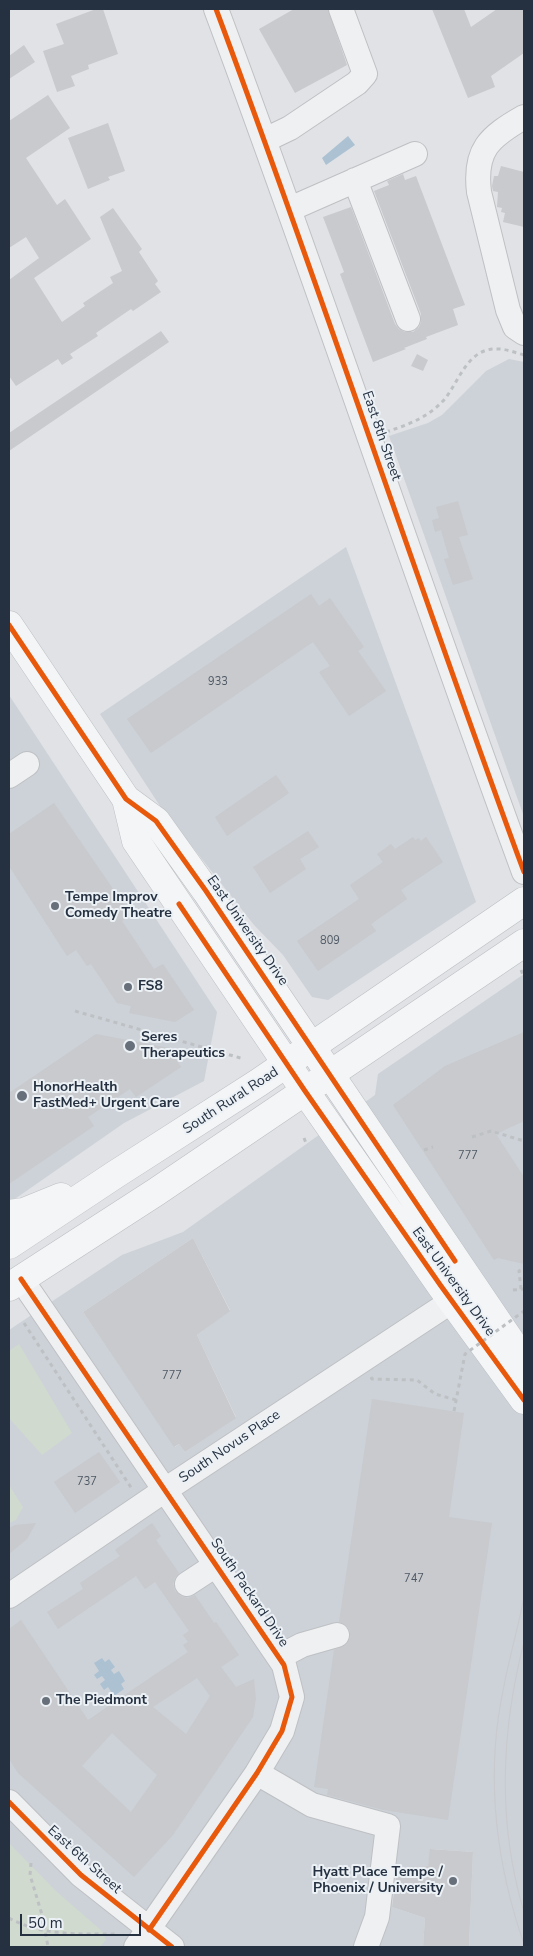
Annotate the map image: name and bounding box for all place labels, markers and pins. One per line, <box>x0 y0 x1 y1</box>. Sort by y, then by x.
place label: Tempe Improv Comedy Theatre <box>65 890 172 922</box>
marker: Tempe Improv Comedy Theatre <box>49 900 61 912</box>
place label: FS8 <box>138 979 163 995</box>
marker: FS8 <box>122 981 134 993</box>
place label: Seres Therapeutics <box>141 1030 225 1062</box>
marker: Seres Therapeutics <box>123 1039 137 1053</box>
place label: HonorHealth FastMed+ Urgent Care <box>33 1080 180 1112</box>
marker: HonorHealth FastMed+ Urgent Care <box>15 1089 29 1103</box>
place label: The Piedmont <box>56 1693 147 1709</box>
marker: The Piedmont <box>40 1695 52 1707</box>
place label: Hyatt Place Tempe / Phoenix / University <box>312 1865 443 1898</box>
marker: Hyatt Place Tempe / Phoenix / University <box>447 1875 459 1887</box>

